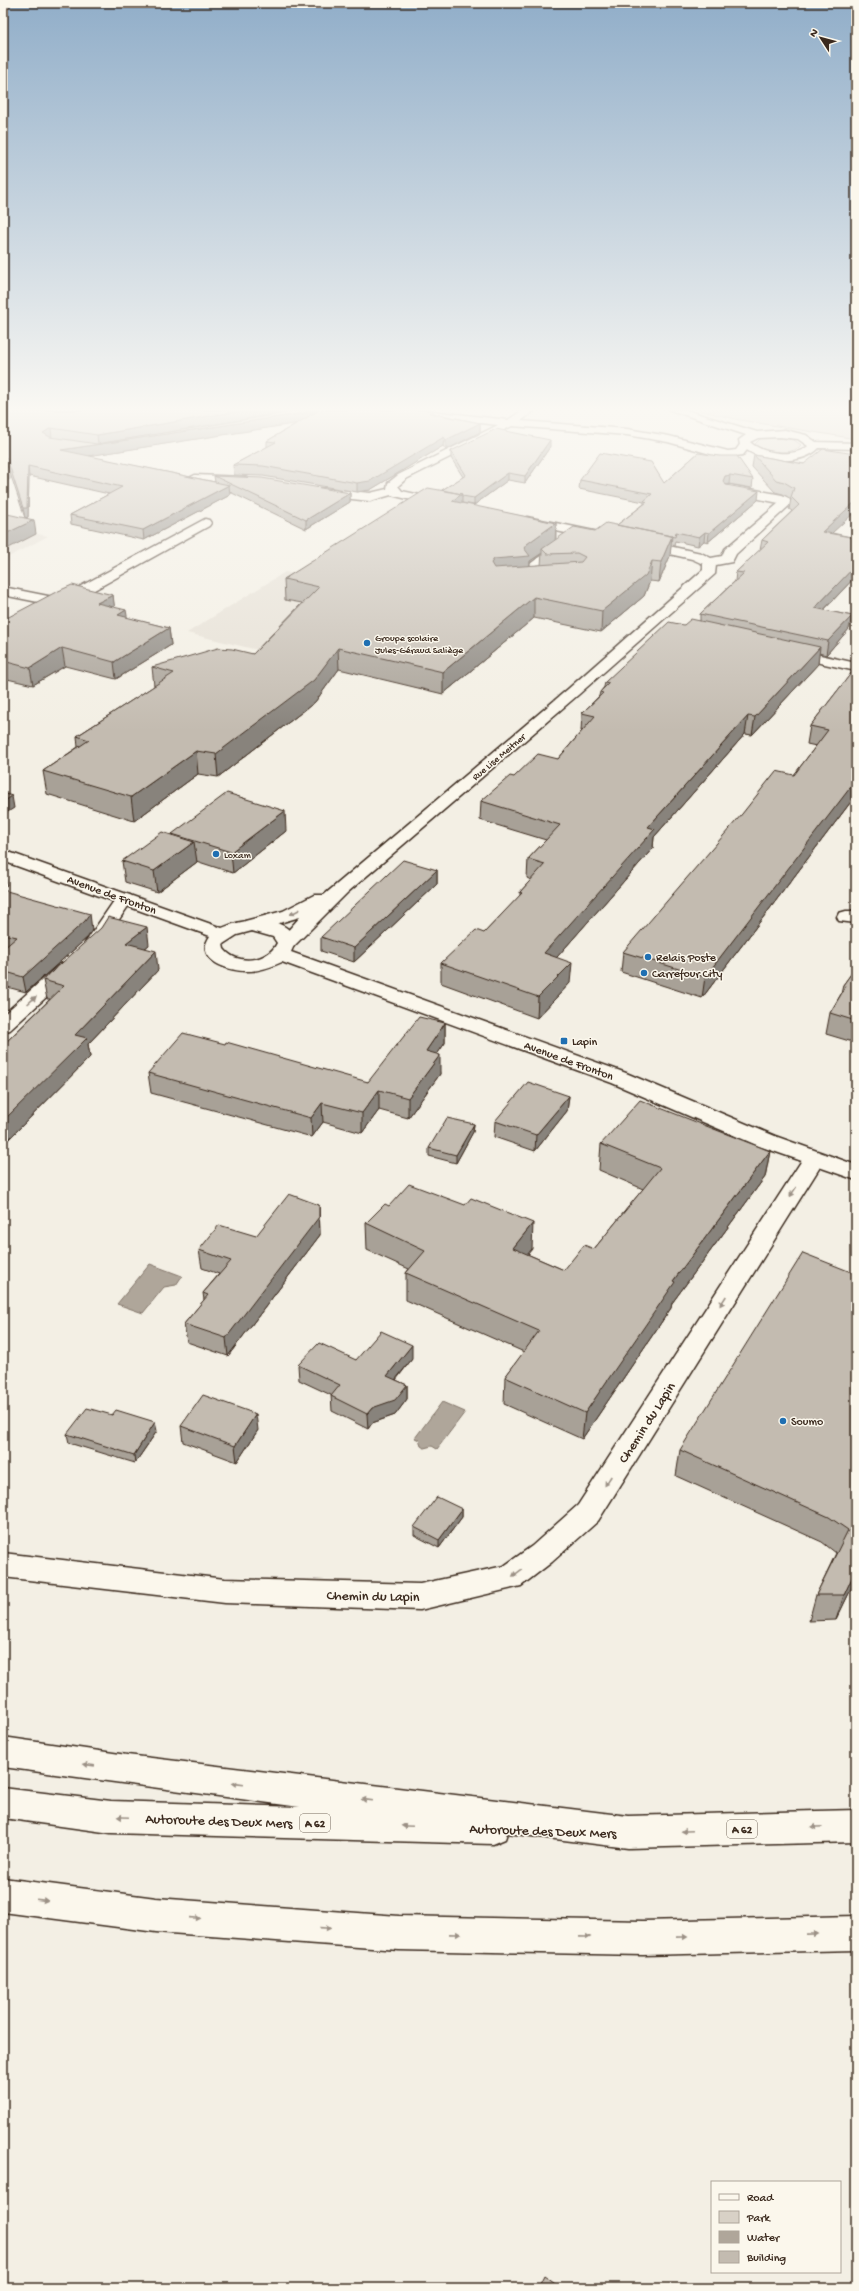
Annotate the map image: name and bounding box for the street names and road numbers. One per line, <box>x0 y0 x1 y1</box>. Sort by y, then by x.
street label: Rue Lise Meitner <box>470 731 530 783</box>
street label: Avenue de Fronton <box>65 873 158 919</box>
street label: Avenue de Fronton <box>522 1039 615 1085</box>
street label: Chemin du Lapin <box>616 1380 681 1467</box>
street label: Chemin du Lapin <box>326 1588 420 1607</box>
street label: Autoroute des Deux Mers <box>145 1811 294 1834</box>
road number: A 62 <box>300 1814 330 1832</box>
road number: A 62 <box>727 1820 757 1838</box>
street label: Autoroute des Deux Mers <box>469 1821 618 1844</box>

